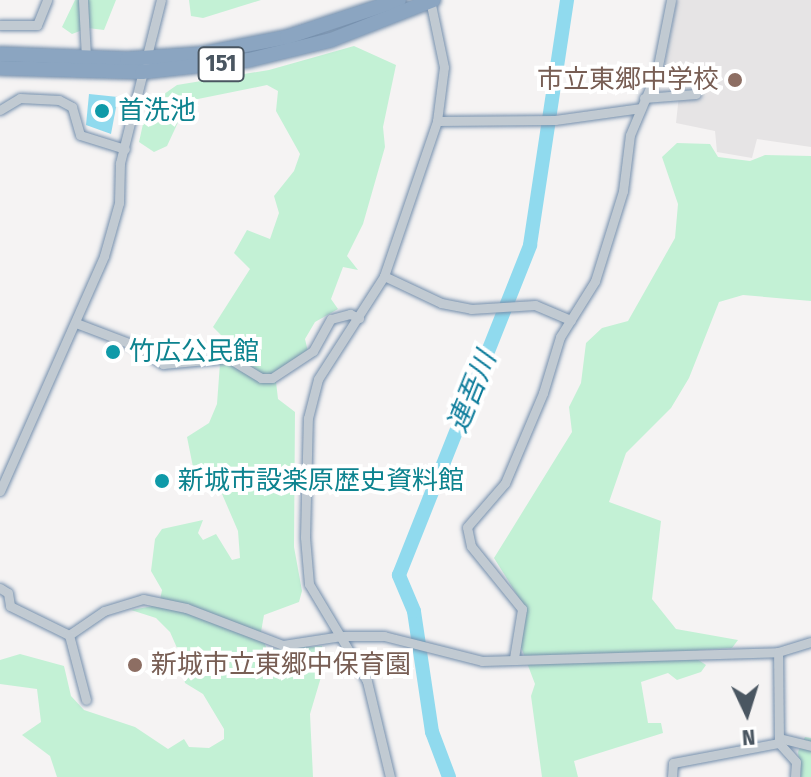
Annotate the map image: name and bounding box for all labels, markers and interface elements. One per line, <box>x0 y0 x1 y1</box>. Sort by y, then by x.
road number: 151 <box>197 44 245 84</box>
place label: 市立東郷中学校 <box>537 64 719 96</box>
marker: 市立東郷中学校 <box>726 71 744 89</box>
place label: 首洗池 <box>118 95 196 127</box>
marker: 首洗池 <box>93 102 111 120</box>
place label: 竹広公民館 <box>129 336 259 368</box>
marker: 竹広公民館 <box>104 343 122 361</box>
water label: 連吾川 <box>441 347 503 437</box>
place label: 新城市設楽原歴史資料館 <box>178 465 464 497</box>
marker: 新城市設楽原歴史資料館 <box>153 472 171 490</box>
place label: 新城市立東郷中保育園 <box>151 649 411 681</box>
marker: 新城市立東郷中保育園 <box>126 656 144 674</box>
north arrow <box>707 673 787 753</box>
text: N <box>741 724 756 751</box>

